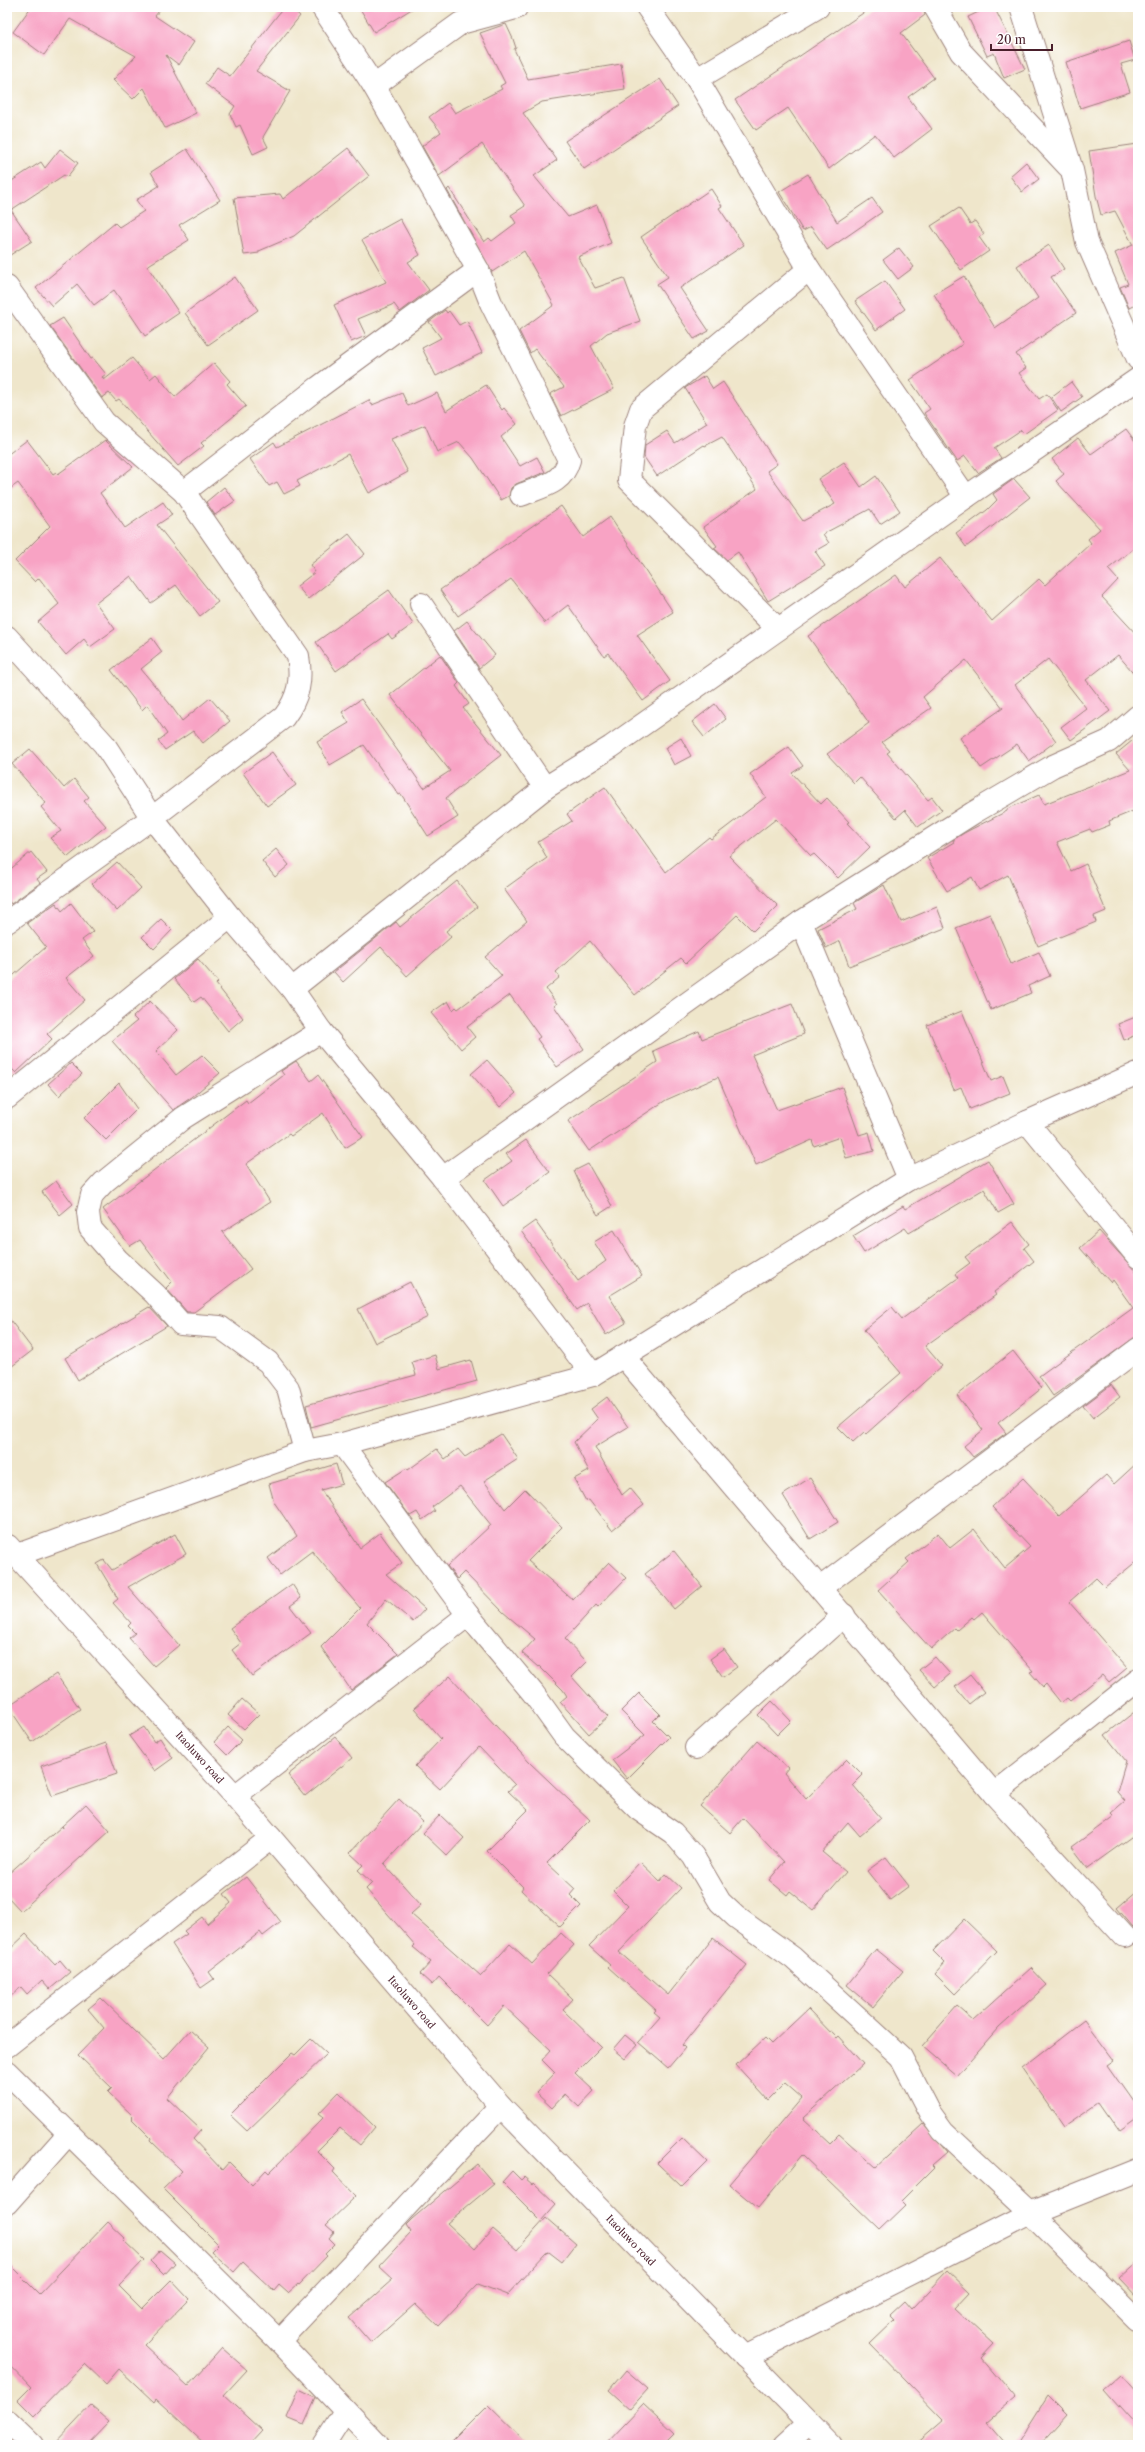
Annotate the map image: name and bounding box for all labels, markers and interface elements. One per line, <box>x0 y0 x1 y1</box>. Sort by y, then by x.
scale bar <box>991 26 1052 52</box>
text: 20 m <box>997 32 1026 47</box>
street label: Itaoluwo road <box>173 1728 227 1786</box>
street label: Itaoluwo road <box>385 1973 438 2031</box>
street label: Itaoluwo road <box>603 2212 658 2269</box>

